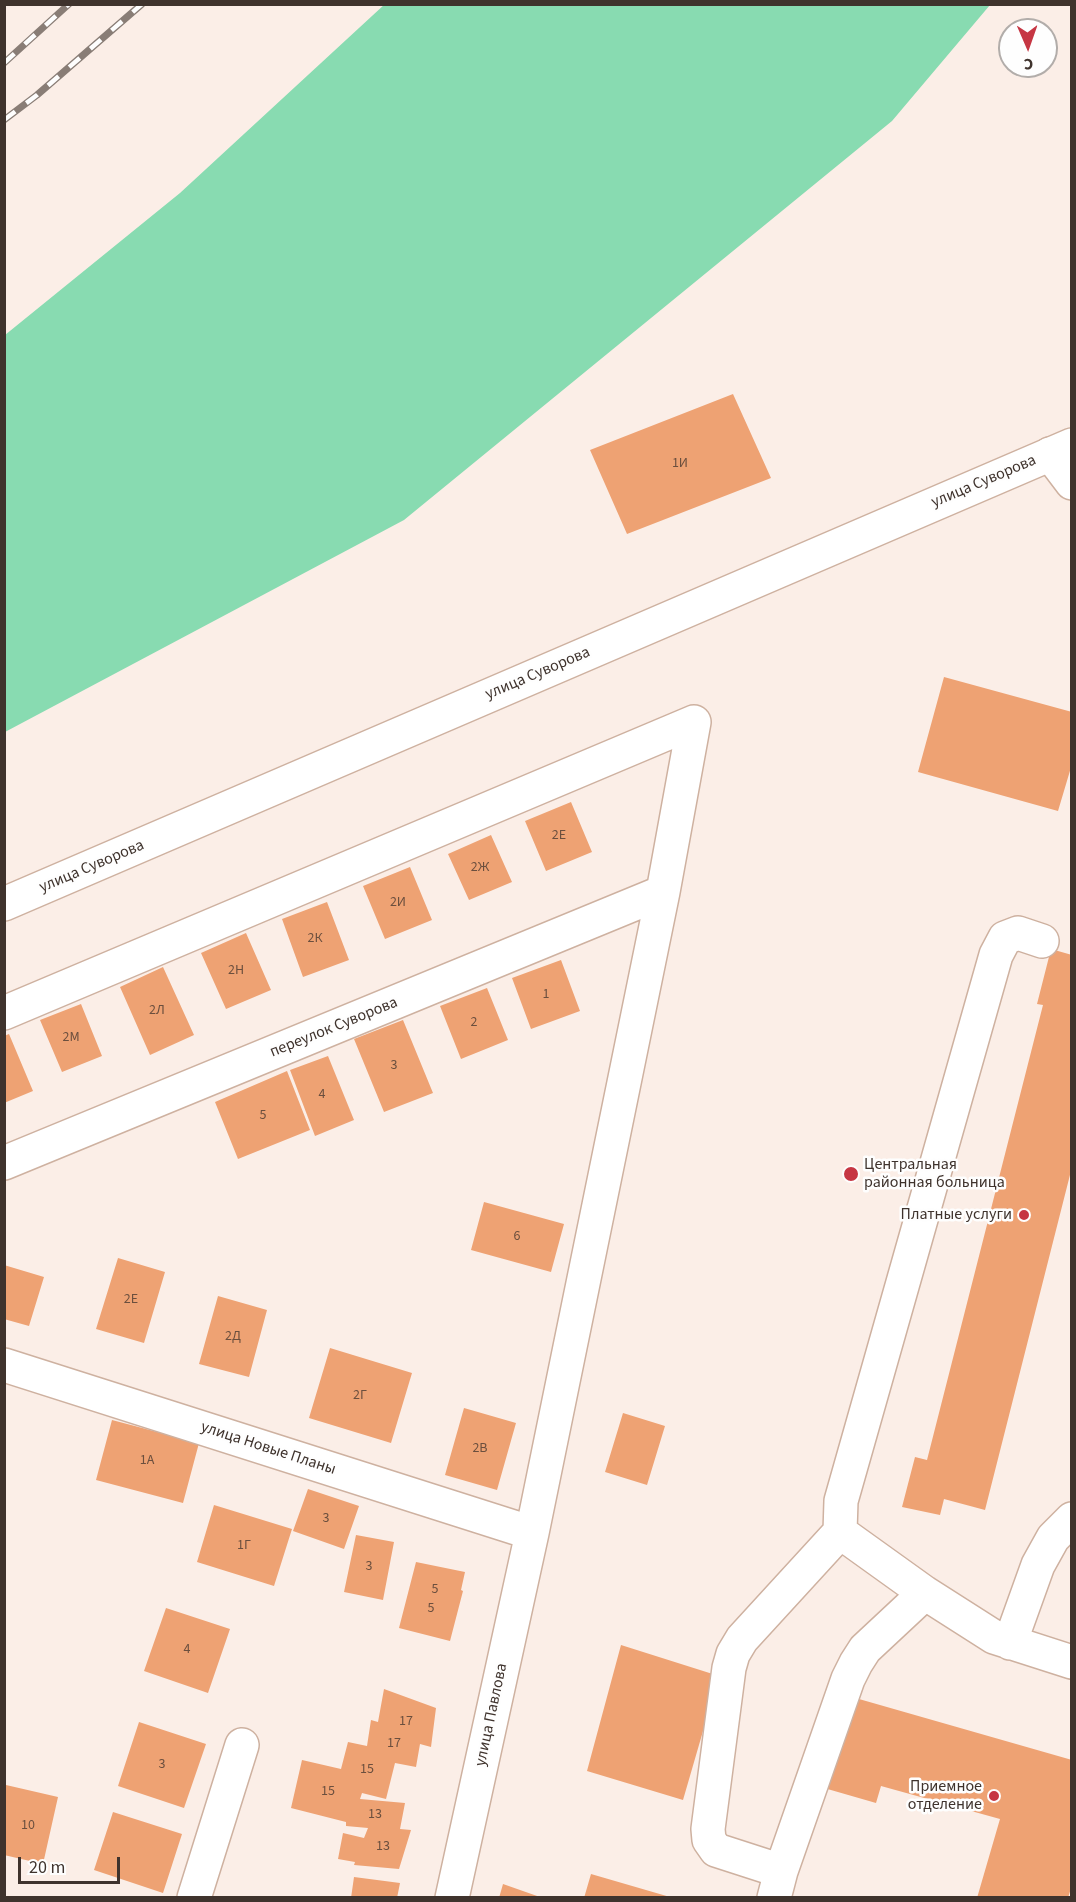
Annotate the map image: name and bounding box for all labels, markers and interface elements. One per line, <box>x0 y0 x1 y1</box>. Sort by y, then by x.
north arrow <box>998 18 1058 78</box>
text: С <box>1024 53 1034 75</box>
street label: улица Суворова <box>929 451 1039 513</box>
house number: 1И <box>672 456 688 472</box>
street label: улица Суворова <box>483 643 593 705</box>
house number: 2Е <box>552 828 566 844</box>
street label: улица Суворова <box>37 836 147 898</box>
house number: 2Ж <box>471 860 489 876</box>
house number: 2И <box>390 895 406 911</box>
house number: 2К <box>307 931 323 947</box>
house number: 2Н <box>228 963 244 979</box>
house number: 1 <box>543 987 549 1003</box>
street label: переулок Суворова <box>267 994 401 1062</box>
house number: 2Л <box>149 1003 165 1019</box>
house number: 2 <box>471 1015 477 1031</box>
house number: 2М <box>62 1030 80 1046</box>
house number: 3 <box>391 1058 397 1074</box>
house number: 4 <box>319 1087 325 1103</box>
house number: 5 <box>260 1108 266 1124</box>
place label: Центральная районная больница <box>864 1155 1005 1193</box>
marker: Центральная районная больница <box>842 1165 860 1183</box>
place label: Платные услуги <box>901 1205 1012 1225</box>
marker: Платные услуги <box>1017 1208 1031 1222</box>
house number: 6 <box>514 1229 520 1245</box>
house number: 2Е <box>124 1292 138 1308</box>
house number: 2Д <box>225 1329 241 1345</box>
house number: 2Г <box>353 1388 367 1404</box>
street label: улица Новые Планы <box>198 1418 338 1480</box>
house number: 2В <box>472 1441 488 1457</box>
house number: 1А <box>140 1453 154 1469</box>
house number: 3 <box>323 1511 329 1527</box>
house number: 1Г <box>237 1538 251 1554</box>
house number: 3 <box>366 1559 372 1575</box>
house number: 5 <box>432 1582 438 1598</box>
house number: 5 <box>428 1601 434 1617</box>
house number: 4 <box>184 1642 190 1658</box>
street label: улица Павлова <box>472 1662 512 1768</box>
house number: 17 <box>399 1714 413 1730</box>
house number: 17 <box>387 1736 401 1752</box>
house number: 3 <box>159 1757 165 1773</box>
house number: 15 <box>360 1762 374 1778</box>
place label: Приемное отделение <box>908 1777 982 1815</box>
house number: 15 <box>321 1784 335 1800</box>
marker: Приемное отделение <box>987 1789 1001 1803</box>
house number: 13 <box>368 1807 382 1823</box>
house number: 10 <box>21 1818 35 1834</box>
house number: 13 <box>376 1839 390 1855</box>
scale bar <box>21 1845 123 1883</box>
text: 20 m <box>29 1855 65 1880</box>

